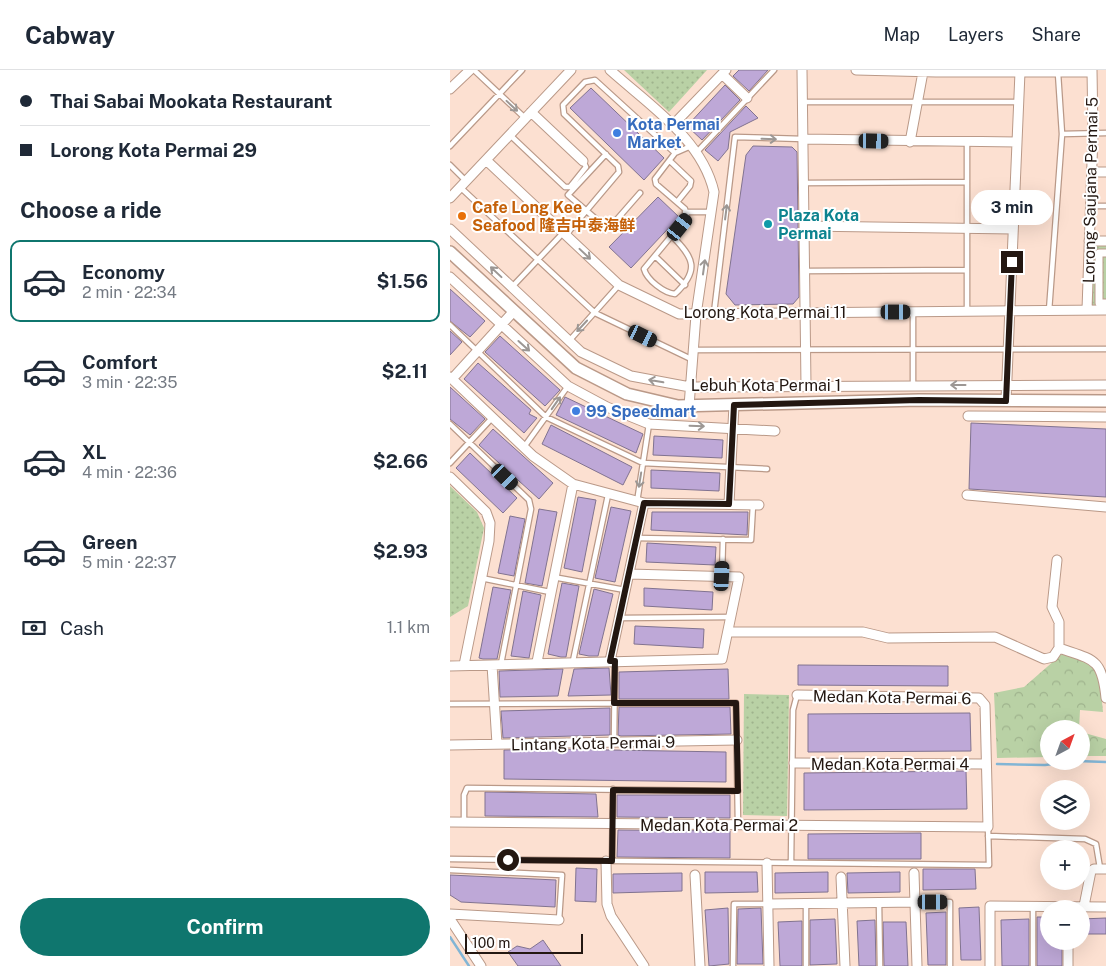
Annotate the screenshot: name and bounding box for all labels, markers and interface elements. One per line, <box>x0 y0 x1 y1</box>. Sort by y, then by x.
text: Cabway <box>25 21 115 49</box>
text: Map <box>884 24 920 45</box>
text: Layers <box>948 24 1004 45</box>
text: Share <box>1032 24 1081 45</box>
text: Thai Sabai Mookata Restaurant <box>50 90 333 112</box>
street label: Lorong Saujana Permai 5 <box>1079 97 1102 283</box>
one-way arrow <box>506 100 518 112</box>
place label: Kota Permai Market <box>627 115 720 152</box>
marker: Kota Permai Market <box>611 127 623 139</box>
car <box>858 133 889 149</box>
one-way arrow <box>761 134 777 143</box>
text: Lorong Kota Permai 29 <box>50 139 257 161</box>
callout: 3 min <box>971 190 1053 224</box>
text: Choose a ride <box>20 197 162 223</box>
place label: Cafe Long Kee Seafood 隆吉中泰海鲜 <box>472 198 635 235</box>
text: 3 min <box>991 198 1033 217</box>
one-way arrow <box>721 205 731 221</box>
place label: Plaza Kota Permai <box>778 206 859 243</box>
marker: Cafe Long Kee Seafood 隆吉中泰海鲜 <box>456 210 468 222</box>
car <box>664 211 695 243</box>
marker: Plaza Kota Permai <box>762 218 774 230</box>
one-way arrow <box>578 248 591 259</box>
route end <box>1001 251 1023 273</box>
icon: car <box>22 259 67 304</box>
one-way arrow <box>699 259 709 275</box>
text: Economy <box>82 261 165 283</box>
one-way arrow <box>490 266 502 278</box>
text: $1.56 <box>376 270 428 292</box>
text: 2 min · 22:34 <box>82 283 177 302</box>
street label: Lorong Kota Permai 11 <box>683 303 847 322</box>
car <box>881 305 911 320</box>
one-way arrow <box>576 319 588 332</box>
car <box>626 323 659 349</box>
one-way arrow <box>518 340 530 352</box>
icon: car <box>22 349 67 394</box>
text: Comfort <box>82 351 158 373</box>
text: $2.11 <box>382 360 428 382</box>
text: 3 min · 22:35 <box>82 373 177 392</box>
one-way arrow <box>648 375 664 385</box>
street label: Lebuh Kota Permai 1 <box>691 376 841 395</box>
one-way arrow <box>950 380 966 390</box>
one-way arrow <box>551 396 561 410</box>
place label: 99 Speedmart <box>586 402 697 421</box>
marker: 99 Speedmart <box>570 405 582 417</box>
one-way arrow <box>689 422 705 431</box>
icon: car <box>22 439 67 484</box>
text: XL <box>82 441 107 463</box>
text: $2.66 <box>373 450 428 472</box>
car <box>488 461 521 493</box>
text: 4 min · 22:36 <box>82 463 177 482</box>
one-way arrow <box>635 472 645 488</box>
icon: car <box>22 529 67 574</box>
text: Green <box>82 531 137 553</box>
text: $2.93 <box>373 540 428 562</box>
text: 5 min · 22:37 <box>82 553 177 572</box>
car <box>713 561 730 591</box>
icon: cash <box>20 614 48 642</box>
text: Cash <box>60 617 104 639</box>
text: 1.1 km <box>387 618 430 637</box>
street label: Medan Kota Permai 6 <box>813 687 971 708</box>
north arrow <box>1040 720 1090 770</box>
map controls <box>1040 720 1090 950</box>
street label: Lintang Kota Permai 9 <box>511 733 675 754</box>
street label: Medan Kota Permai 4 <box>811 755 969 774</box>
button: layers <box>1040 780 1090 830</box>
street label: Medan Kota Permai 2 <box>640 816 798 835</box>
button: + <box>1040 840 1090 890</box>
route start <box>497 849 519 871</box>
car <box>918 895 948 910</box>
button: Confirm <box>20 898 430 956</box>
button: − <box>1040 900 1090 950</box>
scale bar <box>465 931 582 954</box>
text: 100 m <box>472 935 510 951</box>

